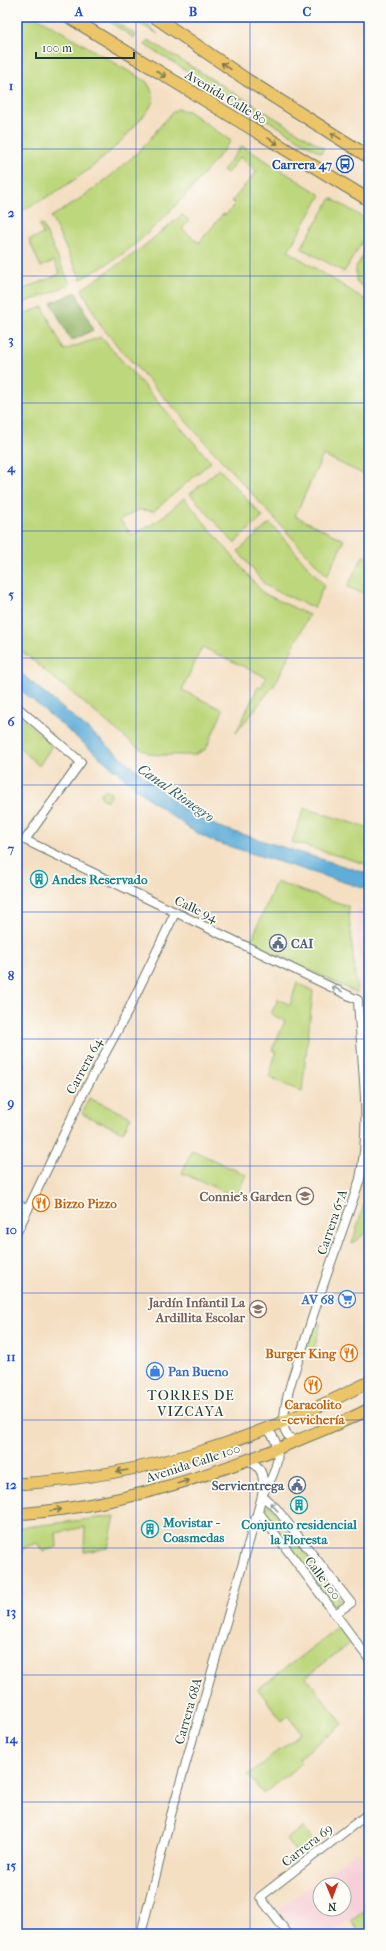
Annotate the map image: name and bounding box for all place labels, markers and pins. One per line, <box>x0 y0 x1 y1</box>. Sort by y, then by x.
bus stop icon: Carrera 47 <box>335 154 355 174</box>
place label: Carrera 47 <box>272 157 333 173</box>
building icon: Andes Reservado <box>29 869 49 889</box>
place label: Andes Reservado <box>51 872 148 887</box>
public building icon: CAI <box>268 933 288 953</box>
place label: CAI <box>291 936 314 951</box>
school or university icon: Connie's Garden <box>295 1186 315 1206</box>
place label: Connie's Garden <box>200 1189 292 1204</box>
restaurant icon: Bizzo Pizzo <box>31 1193 51 1213</box>
place label: Bizzo Pizzo <box>54 1196 117 1211</box>
supermarket icon: AV 68 <box>337 1289 357 1309</box>
place label: AV 68 <box>301 1292 334 1307</box>
place label: Jardín Infantil La Ardillita Escolar <box>147 1295 246 1325</box>
school or university icon: Jardín Infantil La Ardillita Escolar <box>248 1299 268 1319</box>
restaurant icon: Burger King <box>339 1343 359 1363</box>
place label: Burger King <box>265 1346 337 1362</box>
shop icon: Pan Bueno <box>145 1361 165 1381</box>
place label: Pan Bueno <box>168 1364 229 1379</box>
restaurant icon: Caracolito - cevichería <box>303 1375 323 1395</box>
place label: Caracolito - cevichería <box>281 1397 346 1427</box>
public building icon: Servientrega <box>287 1475 307 1495</box>
place label: Servientrega <box>212 1478 285 1494</box>
building icon: Conjunto residencial la Floresta <box>289 1495 309 1515</box>
place label: Movistar - Coasmedas <box>162 1515 224 1545</box>
place label: Conjunto residencial la Floresta <box>241 1517 357 1547</box>
building icon: Movistar - Coasmedas <box>140 1519 160 1539</box>

